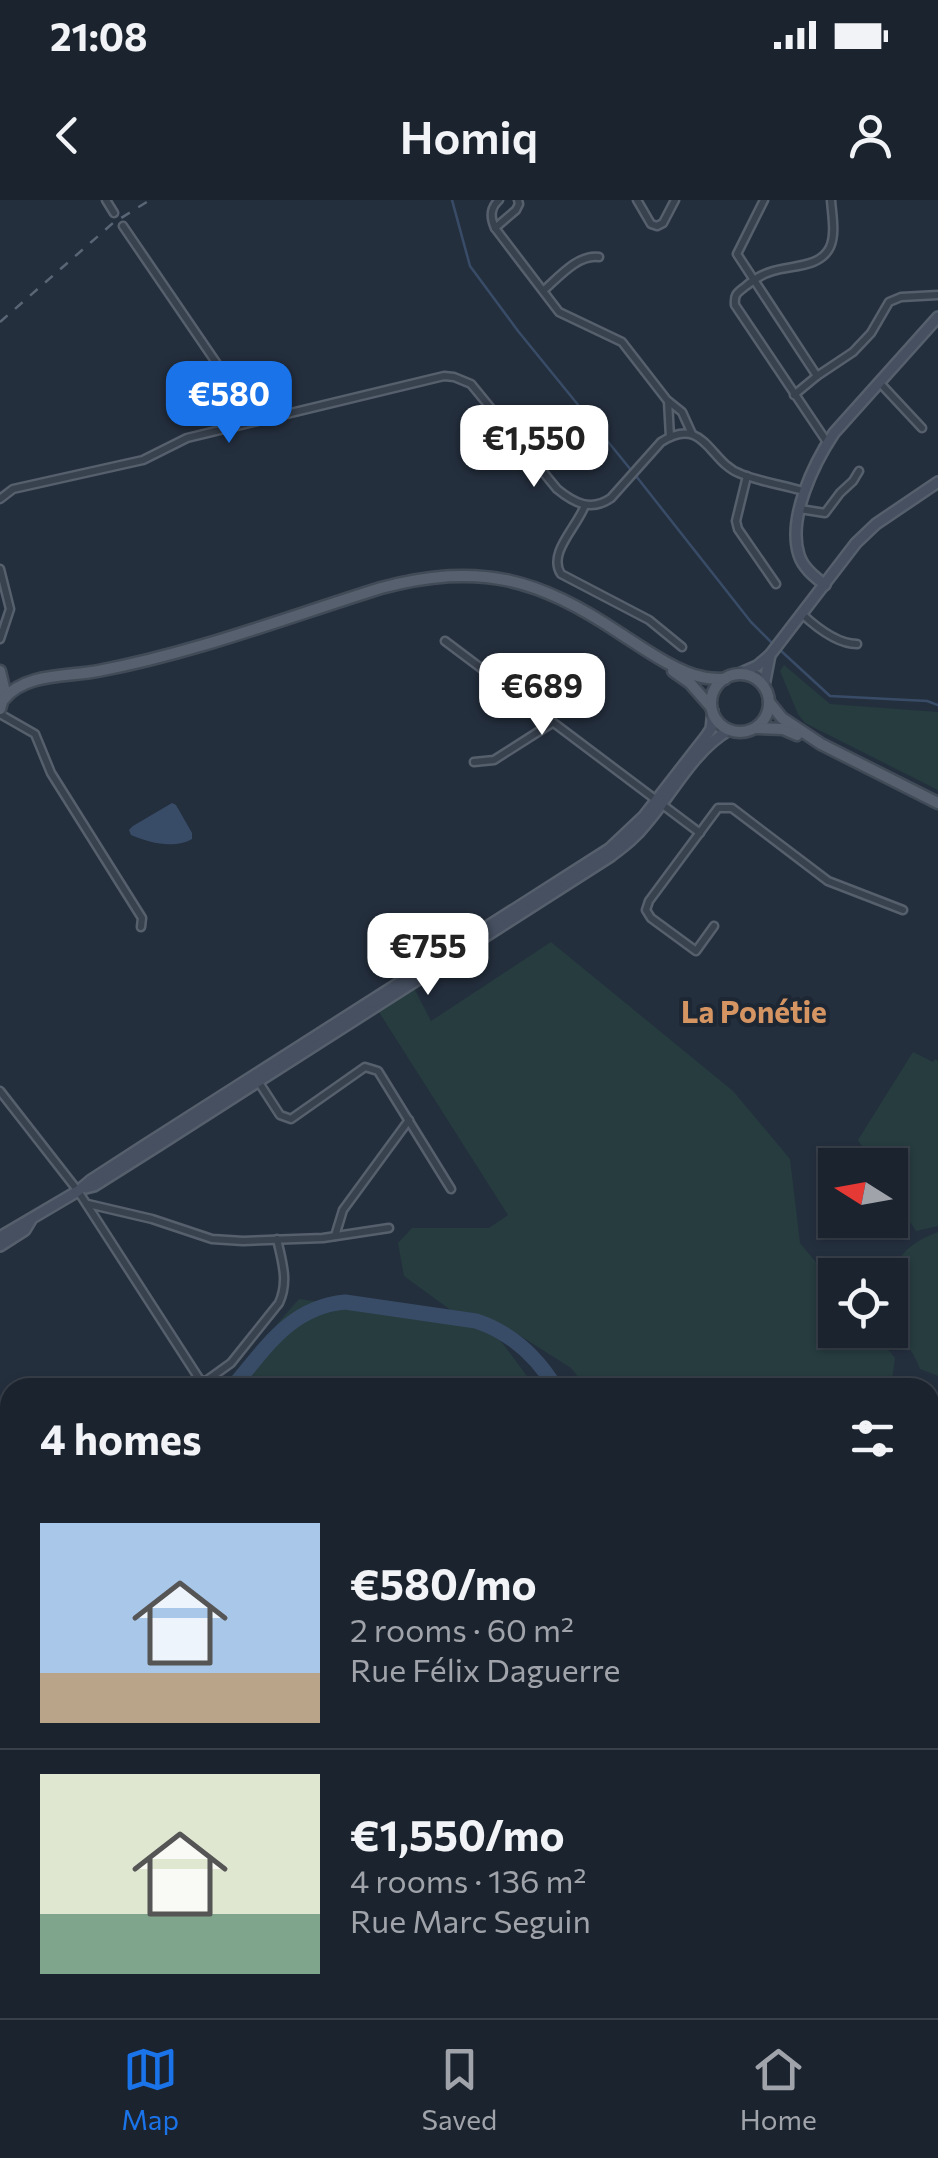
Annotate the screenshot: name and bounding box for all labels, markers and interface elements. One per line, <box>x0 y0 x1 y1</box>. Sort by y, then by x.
text: 21:08 <box>50 12 148 59</box>
icon: back <box>40 108 95 163</box>
text: Homiq <box>400 108 538 163</box>
icon: person <box>843 108 898 163</box>
pin: €580 <box>170 361 288 446</box>
text: €580 <box>188 373 270 413</box>
pin: €1,550 <box>453 405 615 490</box>
text: €1,550 <box>482 417 586 457</box>
pin: €689 <box>483 653 601 738</box>
text: €689 <box>501 665 583 705</box>
pin: €755 <box>369 913 487 998</box>
text: €755 <box>389 925 467 965</box>
district label: La Ponétie <box>681 992 827 1029</box>
north arrow <box>818 1148 908 1238</box>
map controls <box>818 1148 908 1348</box>
button: locate <box>818 1258 908 1348</box>
icon: filters <box>845 1411 900 1466</box>
text: 4 homes <box>40 1412 202 1464</box>
text: €580/mo <box>350 1557 537 1609</box>
icon: home <box>120 1563 240 1683</box>
text: 2 rooms · 60 m² <box>350 1609 574 1649</box>
text: Rue Félix Daguerre <box>350 1649 620 1689</box>
text: €1,550/mo <box>350 1808 565 1860</box>
icon: home <box>120 1814 240 1934</box>
text: 4 rooms · 136 m² <box>350 1860 586 1900</box>
text: Rue Marc Seguin <box>350 1900 591 1940</box>
tab: Map <box>121 2042 179 2136</box>
tab: Saved <box>422 2042 497 2136</box>
tab: Home <box>740 2042 817 2136</box>

